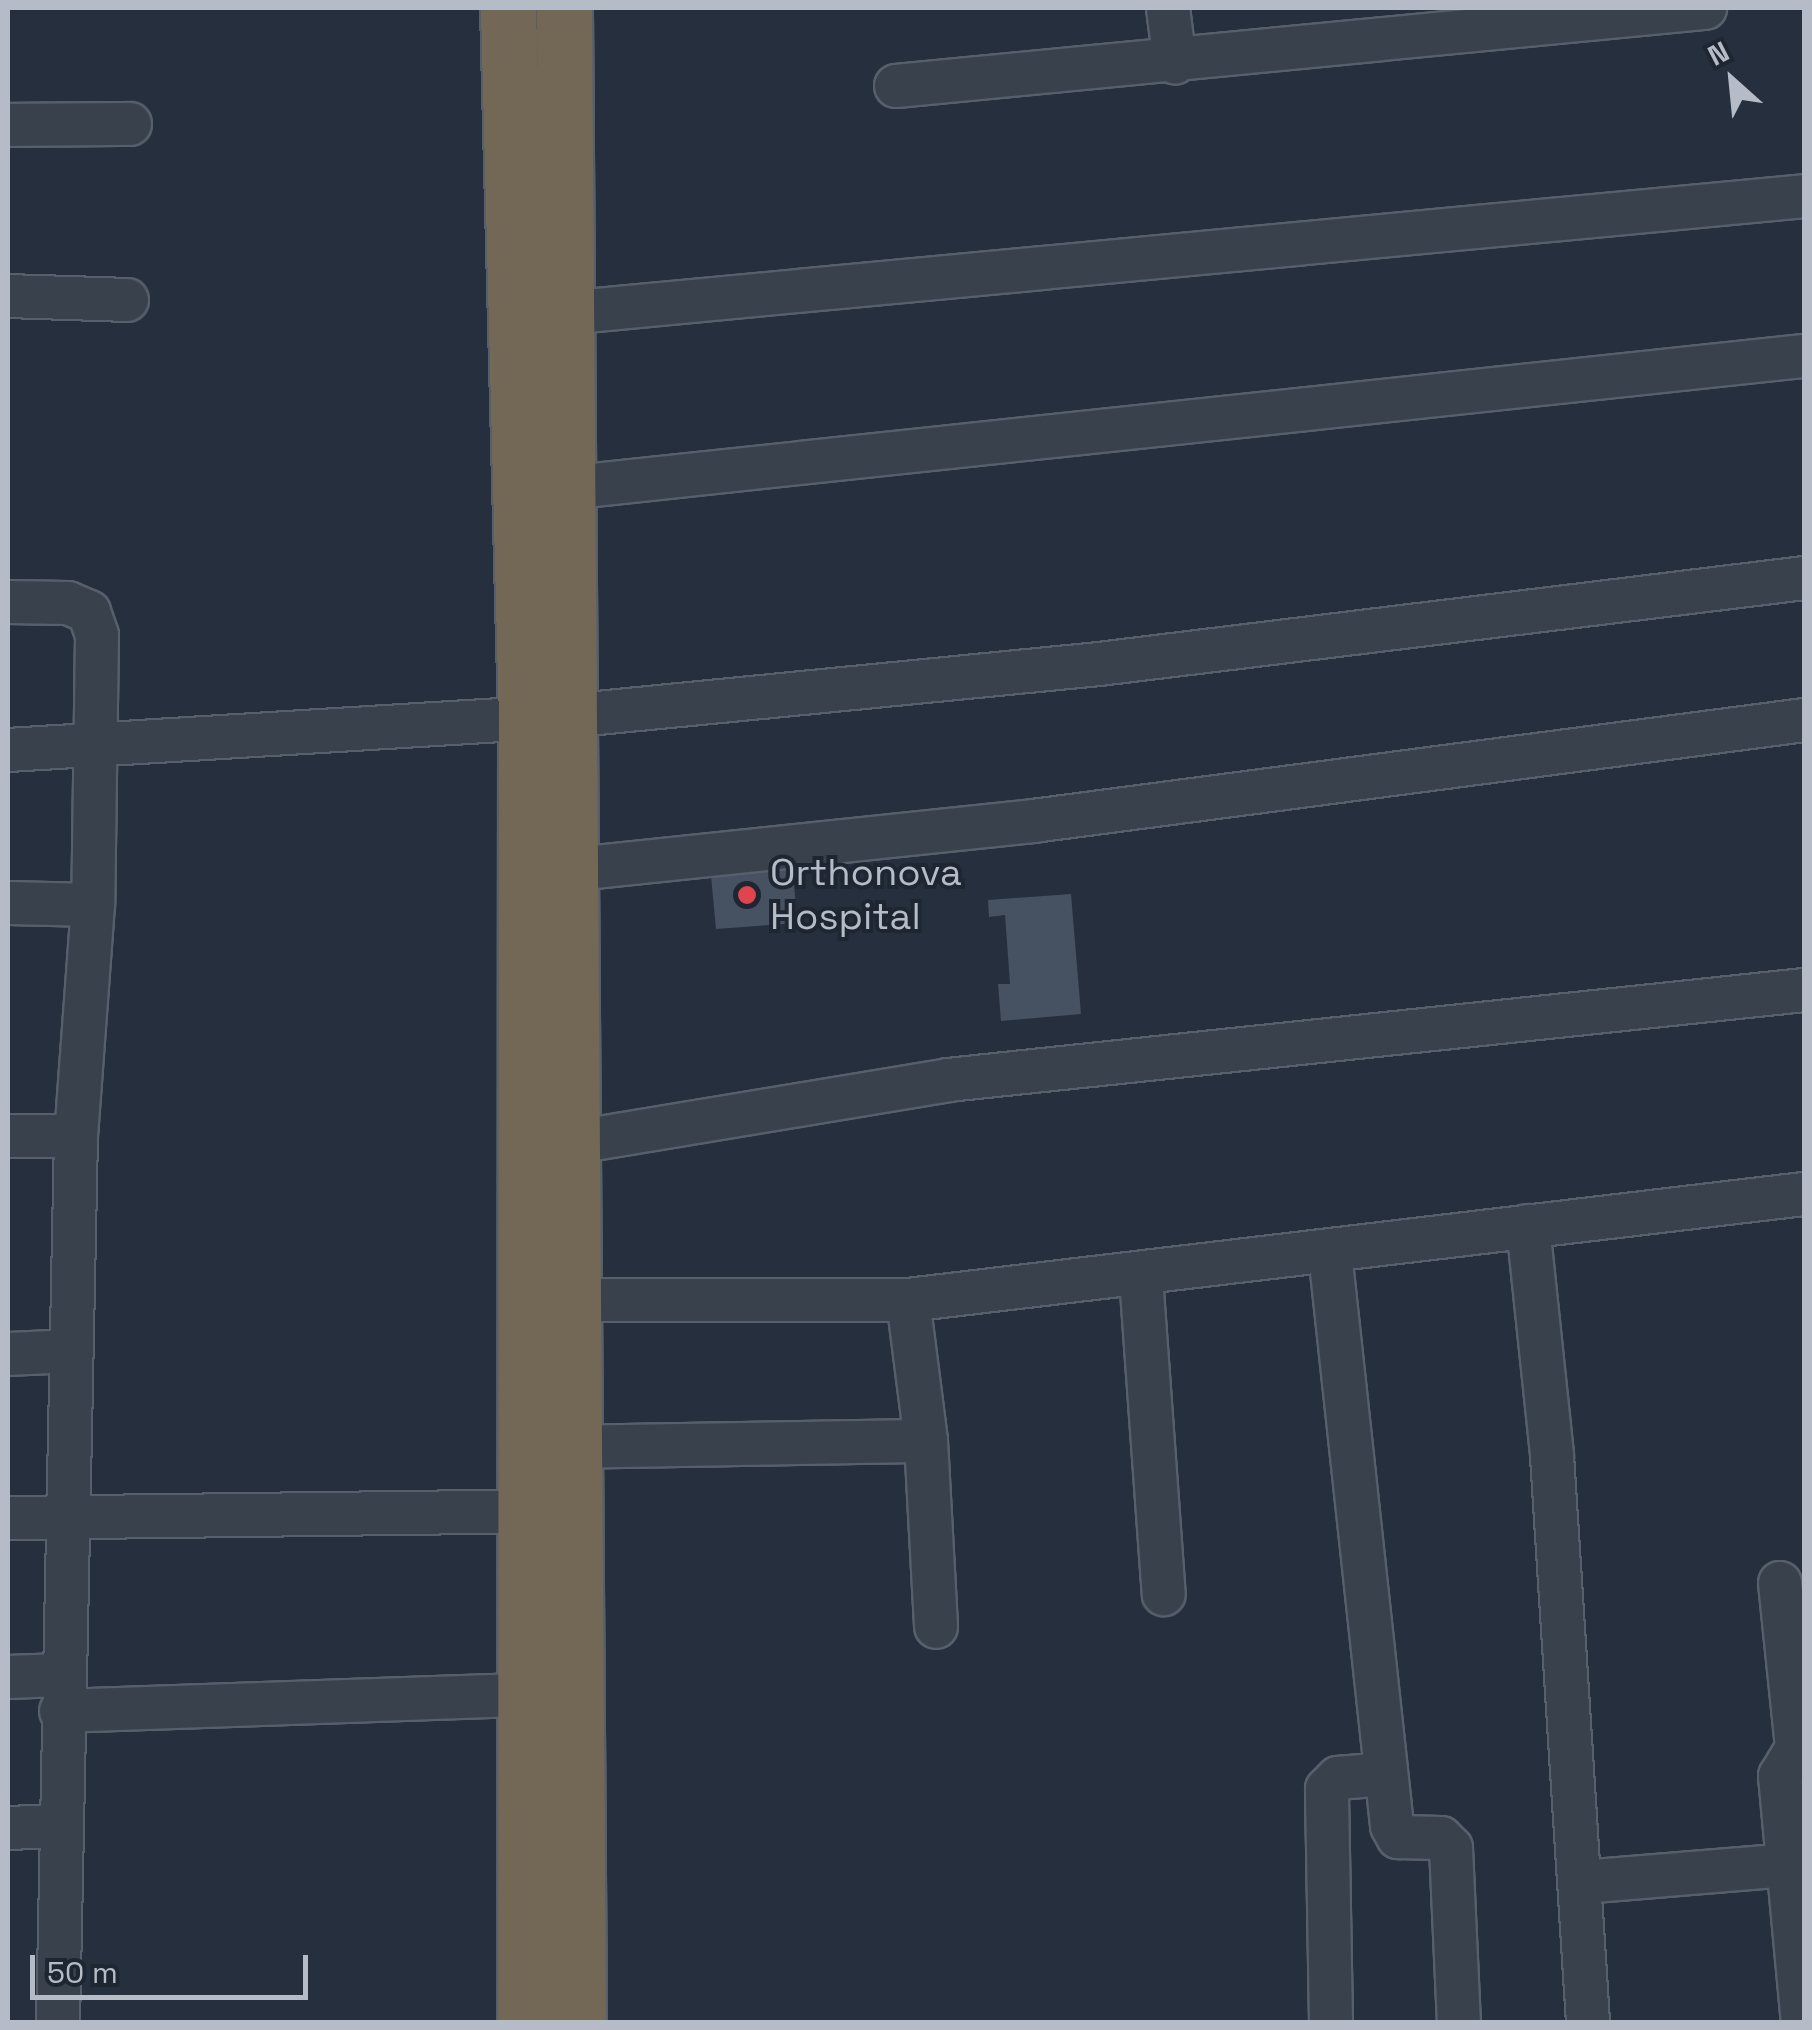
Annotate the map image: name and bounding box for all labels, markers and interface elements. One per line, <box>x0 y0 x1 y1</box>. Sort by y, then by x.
north arrow <box>1682 30 1782 130</box>
text: N <box>1702 33 1735 74</box>
place label: Orthonova Hospital <box>770 850 962 939</box>
marker: Orthonova Hospital <box>734 882 760 908</box>
scale bar <box>35 1935 312 1997</box>
text: 50 m <box>47 1953 118 1992</box>

